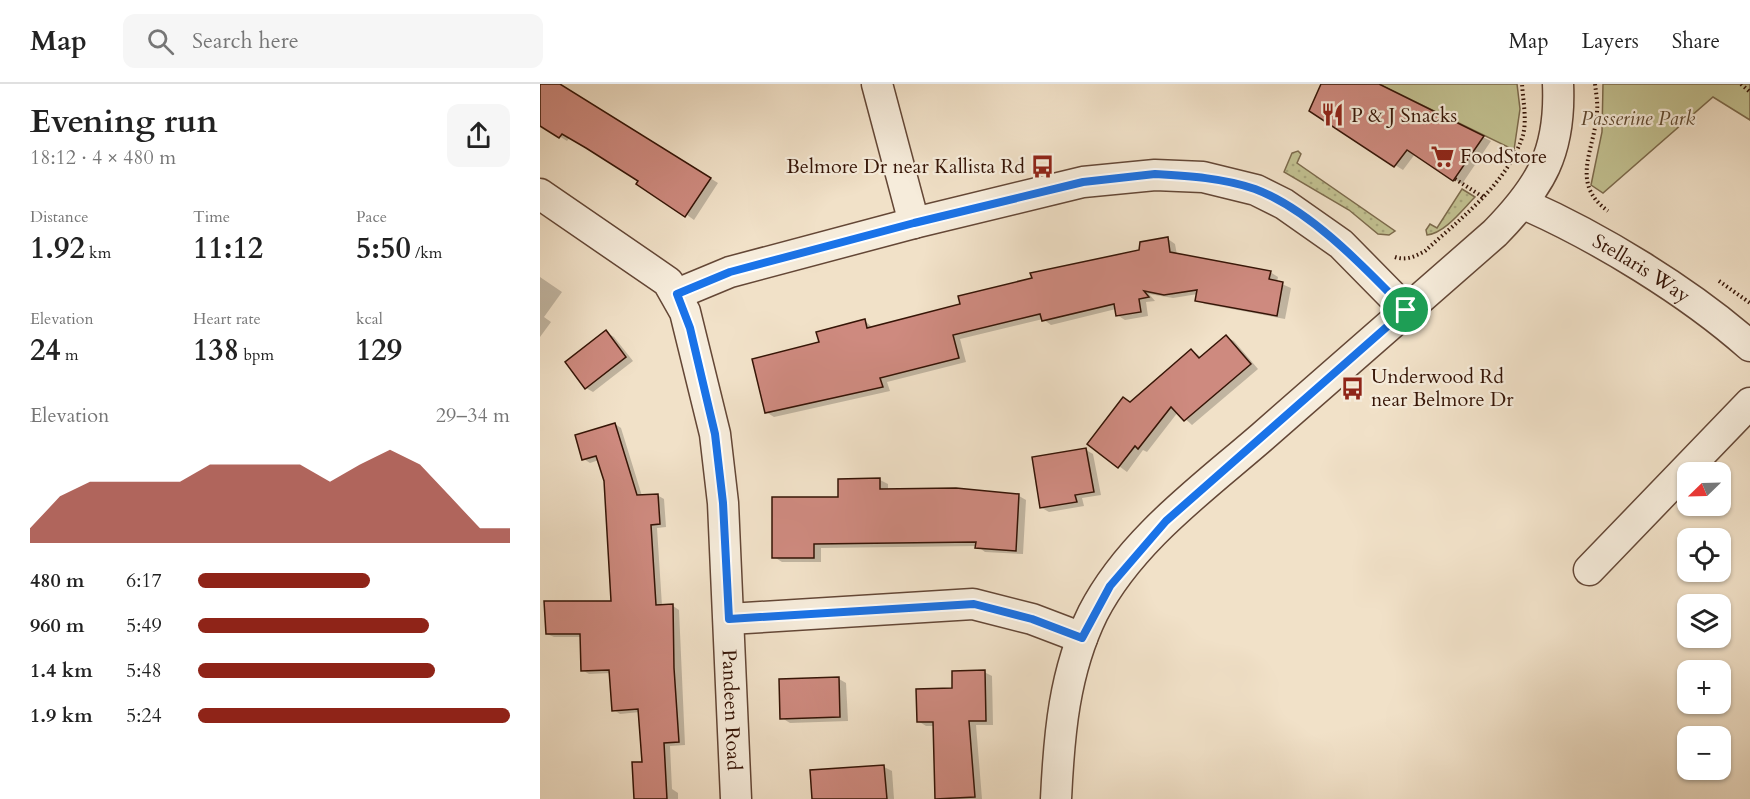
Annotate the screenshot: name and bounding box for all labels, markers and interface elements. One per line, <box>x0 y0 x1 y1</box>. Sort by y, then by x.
search box <box>123 14 543 68</box>
text: Map <box>30 22 87 60</box>
icon: search <box>144 25 177 58</box>
text: Search here <box>192 26 299 56</box>
text: Map <box>1509 27 1549 56</box>
text: Layers <box>1582 27 1639 56</box>
text: Share <box>1672 27 1720 56</box>
text: Evening run <box>30 99 218 144</box>
restaurant icon: P & J Snacks <box>1320 102 1346 128</box>
place label: P & J Snacks <box>1351 102 1457 129</box>
button: share <box>447 104 510 167</box>
park label: Passerine Park <box>1581 105 1695 132</box>
supermarket icon: FoodStore <box>1429 143 1455 169</box>
place label: FoodStore <box>1460 143 1547 170</box>
text: 18:12 · 4 × 480 m <box>30 144 176 171</box>
place label: Belmore Dr near Kallista Rd <box>786 153 1025 180</box>
bus stop icon: Belmore Dr near Kallista Rd <box>1030 153 1056 179</box>
text: Distance <box>30 206 88 228</box>
text: Time <box>193 206 230 228</box>
text: Pace <box>356 206 387 228</box>
street label: Stellaris Way <box>1588 227 1696 309</box>
text: 1.92 <box>30 228 85 269</box>
text: 11:12 <box>193 228 263 269</box>
text: 5:50 <box>356 228 411 269</box>
text: km <box>85 242 111 264</box>
text: /km <box>411 242 442 264</box>
pin <box>1380 284 1431 335</box>
icon: arrive <box>1389 293 1422 326</box>
text: Elevation <box>30 308 94 330</box>
text: Heart rate <box>193 308 261 330</box>
text: kcal <box>356 308 383 330</box>
text: 24 <box>30 330 61 371</box>
text: 138 <box>193 330 239 371</box>
text: 129 <box>356 330 402 371</box>
text: m <box>61 344 79 366</box>
text: bpm <box>239 344 274 366</box>
place label: Underwood Rd near Belmore Dr <box>1371 363 1514 413</box>
bus stop icon: Underwood Rd near Belmore Dr <box>1340 375 1366 401</box>
text: Elevation <box>30 402 109 429</box>
text: 29–34 m <box>436 402 510 429</box>
north arrow <box>1677 462 1731 516</box>
map controls <box>1677 462 1731 780</box>
button: locate <box>1677 528 1731 582</box>
text: 480 m <box>30 567 85 594</box>
text: 6:17 <box>126 567 162 594</box>
button: layers <box>1677 594 1731 648</box>
text: 960 m <box>30 612 85 639</box>
text: 5:49 <box>126 612 162 639</box>
street label: Pandeen Road <box>716 649 748 771</box>
text: 1.4 km <box>30 657 93 684</box>
text: 5:48 <box>126 657 162 684</box>
button: + <box>1677 660 1731 714</box>
text: 1.9 km <box>30 702 93 729</box>
text: 5:24 <box>126 702 162 729</box>
button: − <box>1677 726 1731 780</box>

